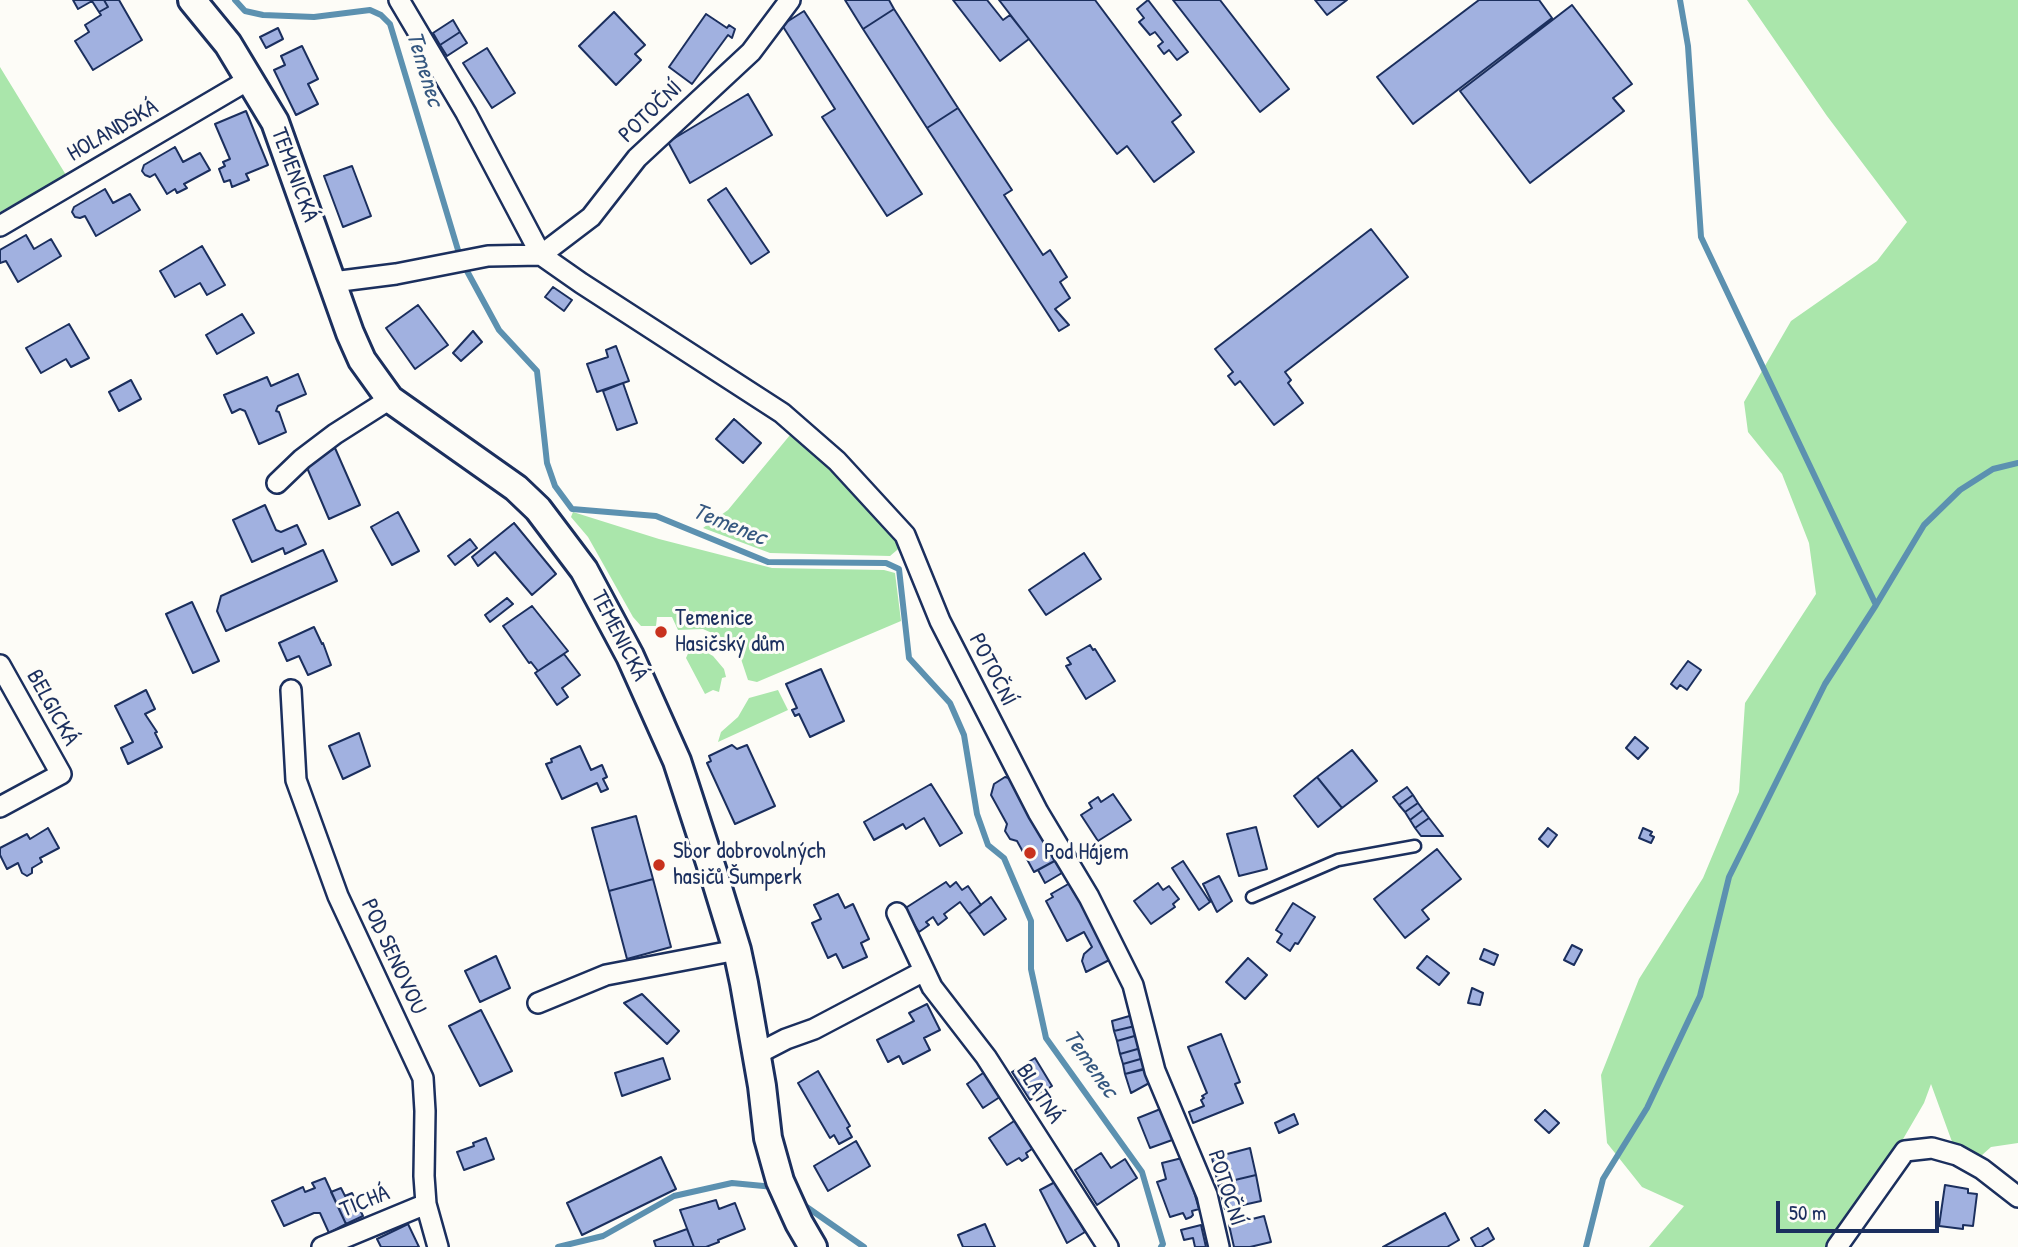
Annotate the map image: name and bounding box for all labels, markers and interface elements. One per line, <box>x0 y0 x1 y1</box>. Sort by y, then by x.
water label: Temenec <box>399 28 449 110</box>
street label: POTOČNÍ <box>613 75 689 149</box>
street label: HOLANDSKÁ <box>63 94 163 168</box>
street label: TEMENICKÁ <box>264 124 324 226</box>
water label: Temenec <box>688 497 770 553</box>
street label: TEMENICKÁ <box>584 586 654 686</box>
place label: Temenice Hasičský dům <box>675 605 785 659</box>
marker: Temenice Hasičský dům <box>653 624 669 640</box>
street label: POTOČNÍ <box>962 629 1022 711</box>
street label: BELGICKÁ <box>20 665 84 751</box>
place label: Sbor dobrovolných hasičů Šumperk <box>673 838 826 892</box>
place label: Pod Hájem <box>1044 839 1129 867</box>
marker: Pod Hájem <box>1022 845 1038 861</box>
marker: Sbor dobrovolných hasičů Šumperk <box>651 857 667 873</box>
street label: POD SENOVOU <box>354 895 432 1019</box>
water label: Temenec <box>1056 1024 1124 1104</box>
street label: BLATNÁ <box>1010 1059 1068 1129</box>
street label: POTOČNÍ <box>1201 1147 1251 1229</box>
street label: TICHÁ <box>336 1180 394 1224</box>
scale bar <box>1780 1188 1943 1232</box>
text: 50 m <box>1789 1198 1826 1227</box>

